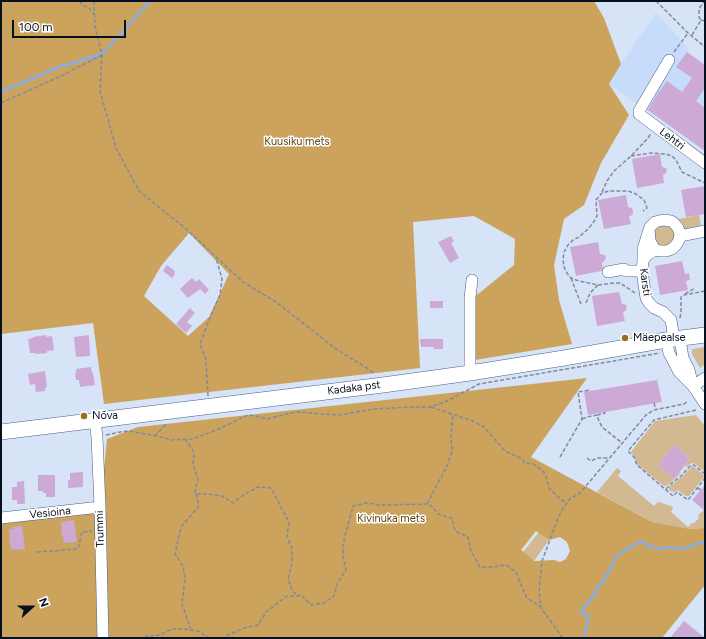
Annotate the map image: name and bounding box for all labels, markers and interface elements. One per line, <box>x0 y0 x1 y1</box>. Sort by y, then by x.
scale bar <box>14 12 128 38</box>
text: 100 m <box>19 20 53 34</box>
street label: Lehtri <box>657 125 687 153</box>
park label: Kuusiku mets <box>264 135 330 149</box>
street label: Karsti <box>637 267 653 297</box>
place label: Mäepealse <box>633 331 686 345</box>
marker: Mäepealse <box>620 333 630 343</box>
street label: Kadaka pst <box>327 378 381 398</box>
place label: Nõva <box>92 409 118 423</box>
marker: Nõva <box>79 411 89 421</box>
street label: Vesioina <box>29 504 71 522</box>
street label: Trummi <box>93 510 107 548</box>
park label: Kivinuka mets <box>357 512 425 526</box>
north arrow <box>12 587 52 627</box>
text: N <box>36 596 51 609</box>

